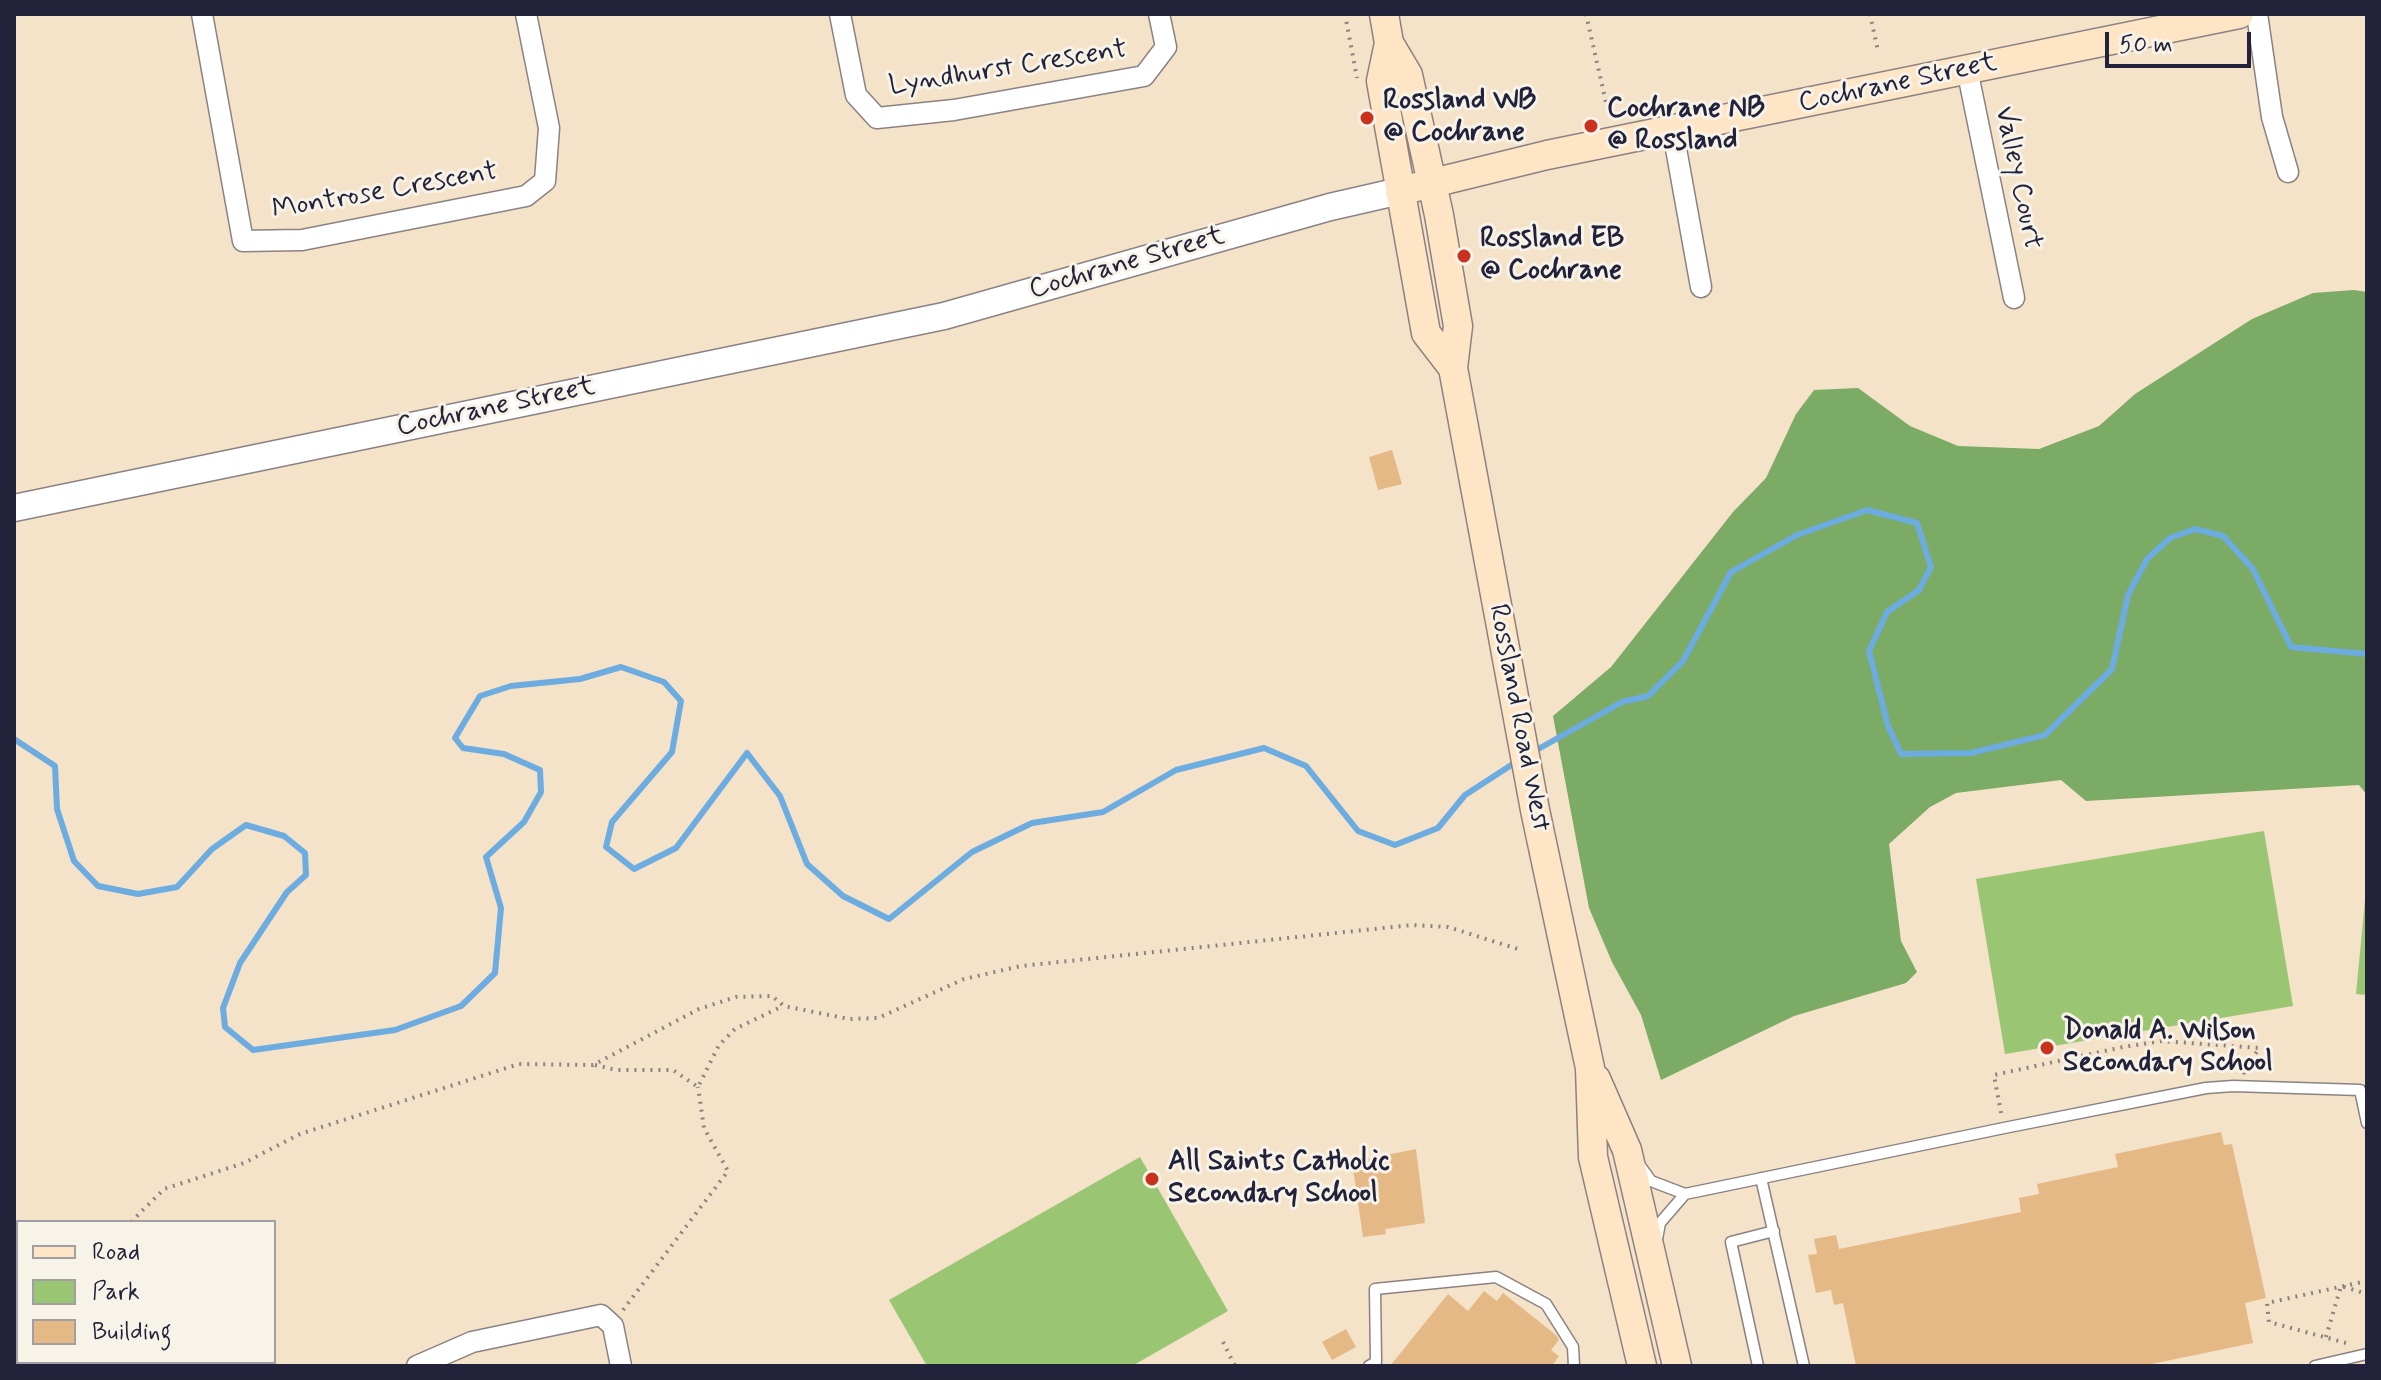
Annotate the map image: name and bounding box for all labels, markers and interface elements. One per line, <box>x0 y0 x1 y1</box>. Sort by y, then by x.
scale bar <box>2109 16 2255 66</box>
text: 50 m <box>2119 30 2173 61</box>
street label: Lyndhurst Crescent <box>887 34 1129 104</box>
street label: Cochrane Street <box>1796 47 2000 121</box>
place label: Rossland WB @ Cochrane <box>1383 85 1536 151</box>
place label: Cochrane NB @ Rossland <box>1607 93 1764 159</box>
street label: Valley Court <box>1985 104 2049 252</box>
marker: Rossland WB @ Cochrane <box>1358 109 1376 127</box>
marker: Cochrane NB @ Rossland <box>1582 117 1600 135</box>
street label: Montrose Crescent <box>270 156 500 228</box>
street label: Cochrane Street <box>1025 220 1229 308</box>
place label: Rossland EB @ Cochrane <box>1480 223 1624 289</box>
marker: Rossland EB @ Cochrane <box>1455 247 1473 265</box>
street label: Cochrane Street <box>394 371 598 445</box>
street label: Rossland Road West <box>1479 601 1557 835</box>
place label: Donald A. Wilson Secondary School <box>2063 1015 2273 1081</box>
marker: Donald A. Wilson Secondary School <box>2038 1039 2056 1057</box>
place label: All Saints Catholic Secondary School <box>1168 1146 1390 1212</box>
marker: All Saints Catholic Secondary School <box>1143 1170 1161 1188</box>
legend <box>16 1220 276 1364</box>
text: Road <box>92 1237 140 1268</box>
text: Park <box>92 1277 140 1308</box>
text: Building <box>92 1317 172 1348</box>

